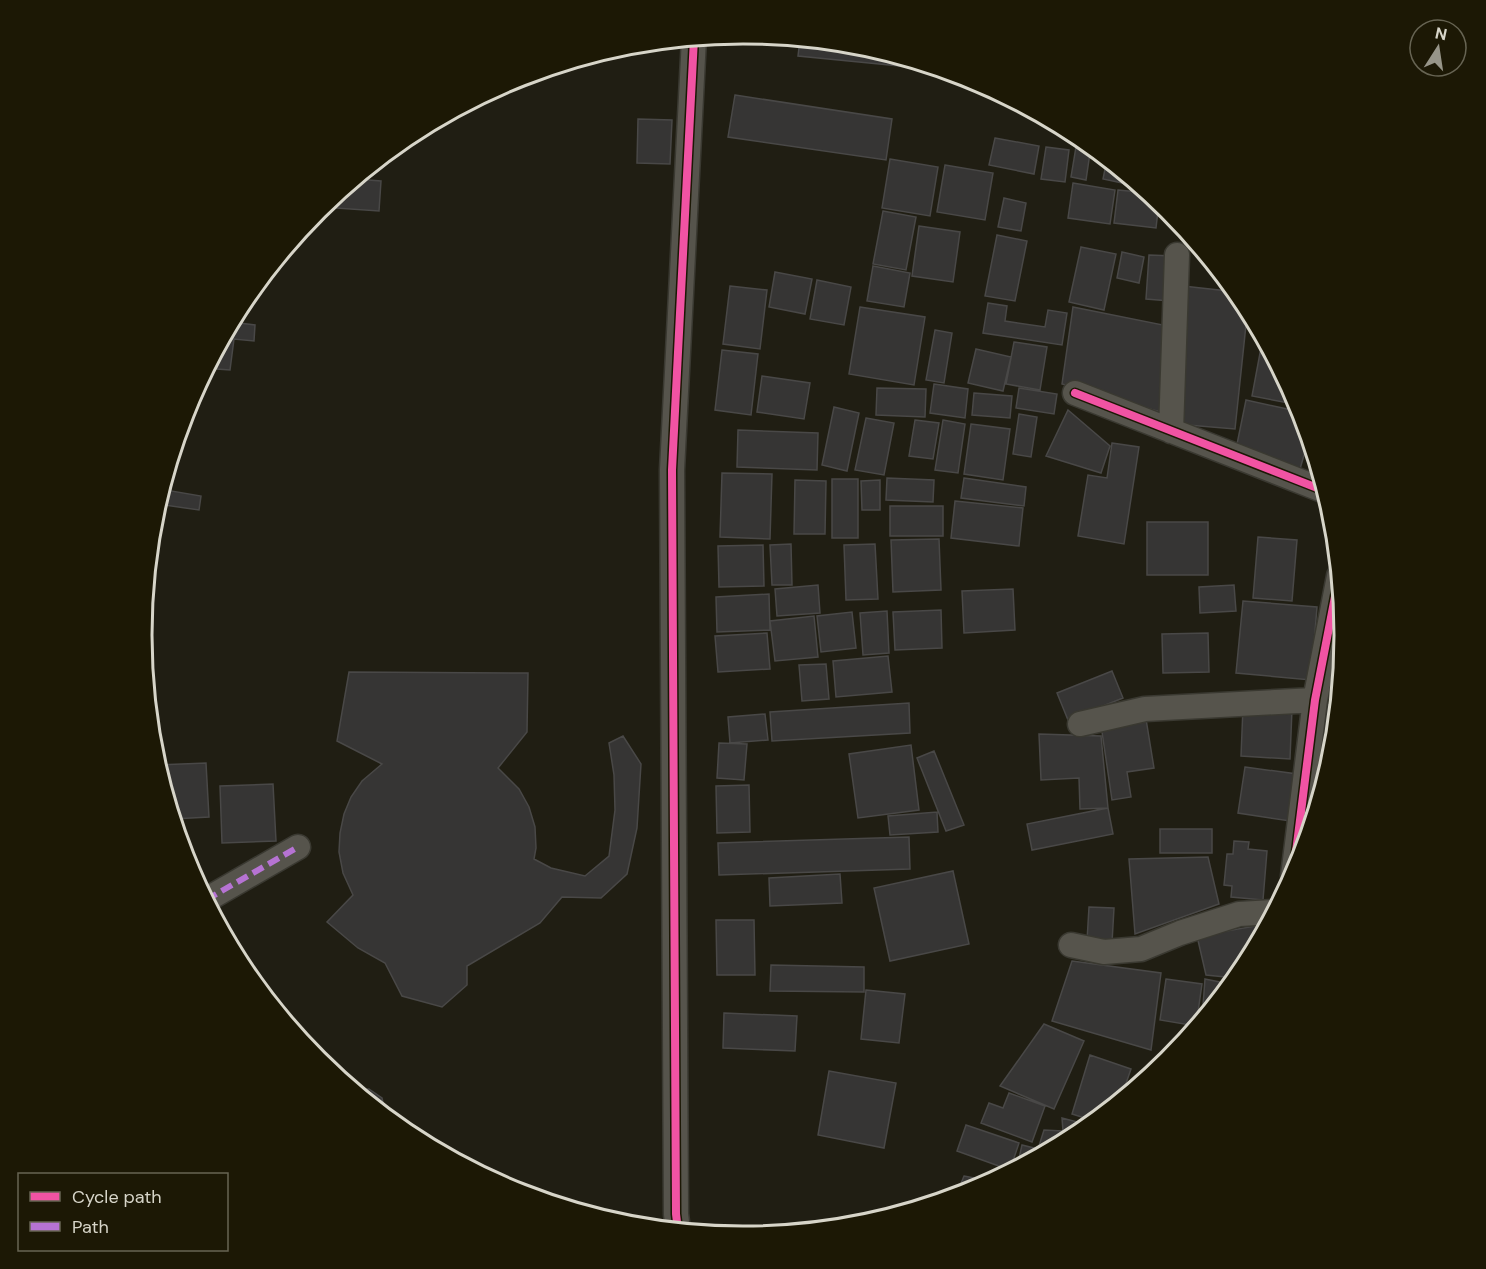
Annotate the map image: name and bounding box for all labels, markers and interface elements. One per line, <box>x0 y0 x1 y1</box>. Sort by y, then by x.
north arrow <box>1408 18 1468 78</box>
text: N <box>1433 22 1449 45</box>
legend <box>18 1173 228 1251</box>
text: Cycle path <box>72 1185 162 1209</box>
text: Path <box>72 1215 109 1239</box>

